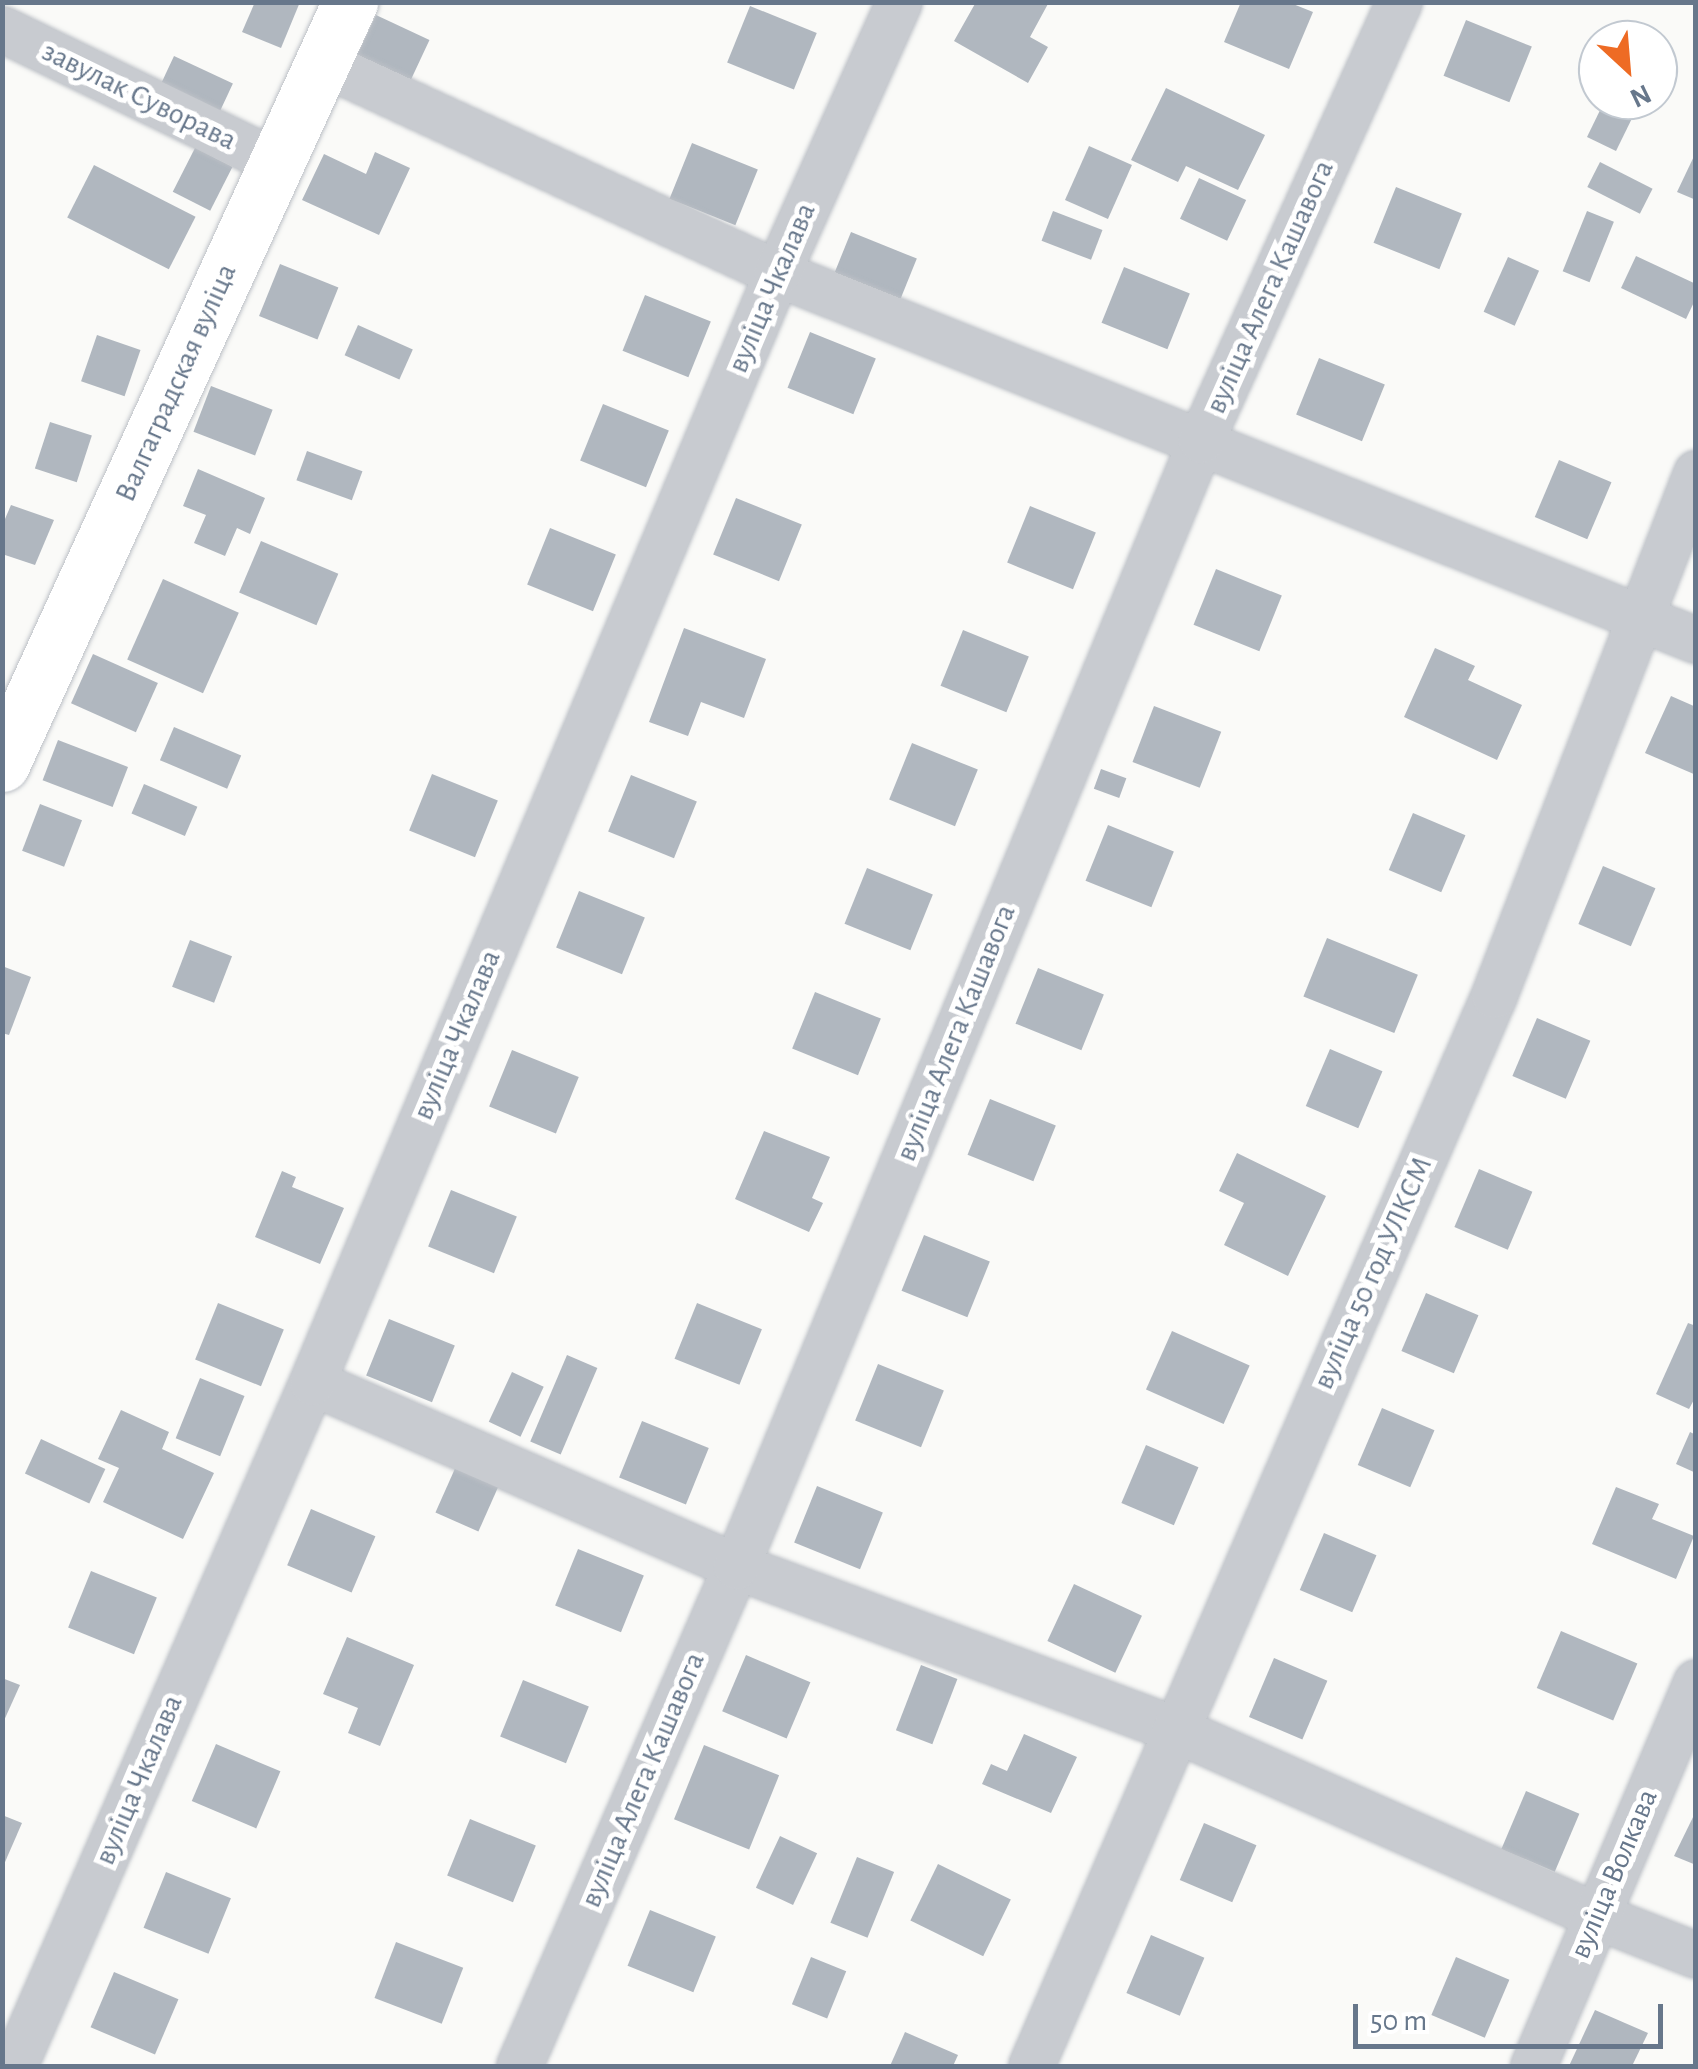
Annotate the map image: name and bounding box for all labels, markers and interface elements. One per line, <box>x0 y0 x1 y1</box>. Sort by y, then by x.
north arrow <box>1578 20 1678 120</box>
street label: завулак Суворава <box>36 33 242 159</box>
text: N <box>1625 78 1655 112</box>
street label: вуліца Алега Кашавога <box>1198 155 1342 419</box>
street label: вуліца Чкалава <box>720 198 824 378</box>
street label: Валгаградская вуліца <box>107 258 245 508</box>
street label: вуліца Алега Кашавога <box>888 899 1024 1167</box>
street label: вуліца Чкалава <box>405 945 509 1125</box>
street label: вуліца 50 год УЛКСМ <box>1306 1151 1440 1395</box>
street label: вуліца Алега Кашавога <box>573 1647 713 1913</box>
street label: вуліца Чкалава <box>87 1690 191 1870</box>
street label: вуліца Волкава <box>1562 1784 1666 1964</box>
scale bar <box>1358 1984 1668 2046</box>
text: 50 m <box>1370 2006 1427 2036</box>

